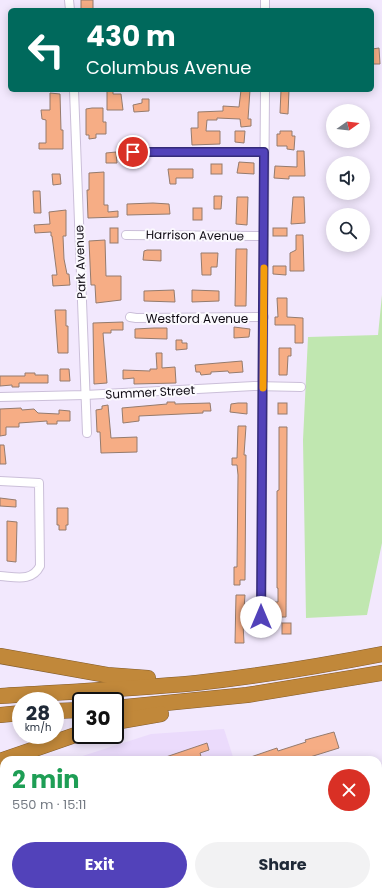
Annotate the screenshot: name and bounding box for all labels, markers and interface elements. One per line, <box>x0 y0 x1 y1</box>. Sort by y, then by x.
text: 430 m <box>86 17 176 56</box>
icon: left <box>20 24 72 76</box>
text: Columbus Avenue <box>86 55 251 80</box>
north arrow <box>326 104 370 148</box>
map controls <box>326 104 370 252</box>
pin <box>116 135 150 169</box>
icon: arrive <box>122 141 144 163</box>
button: sound <box>326 156 370 200</box>
button: search <box>326 208 370 252</box>
street label: Park Avenue <box>70 225 90 299</box>
street label: Harrison Avenue <box>146 226 244 244</box>
street label: Westford Avenue <box>146 310 248 327</box>
street label: Summer Street <box>105 381 195 403</box>
position arrow <box>240 596 282 638</box>
speed limit sign: 30 <box>72 692 124 744</box>
text: 28 <box>26 699 50 727</box>
text: km/h <box>25 720 51 735</box>
text: 2 min <box>12 763 79 796</box>
button: close <box>328 769 370 811</box>
text: 550 m · 15:11 <box>12 795 86 814</box>
button: Exit <box>12 842 187 888</box>
button: Share <box>195 842 370 888</box>

